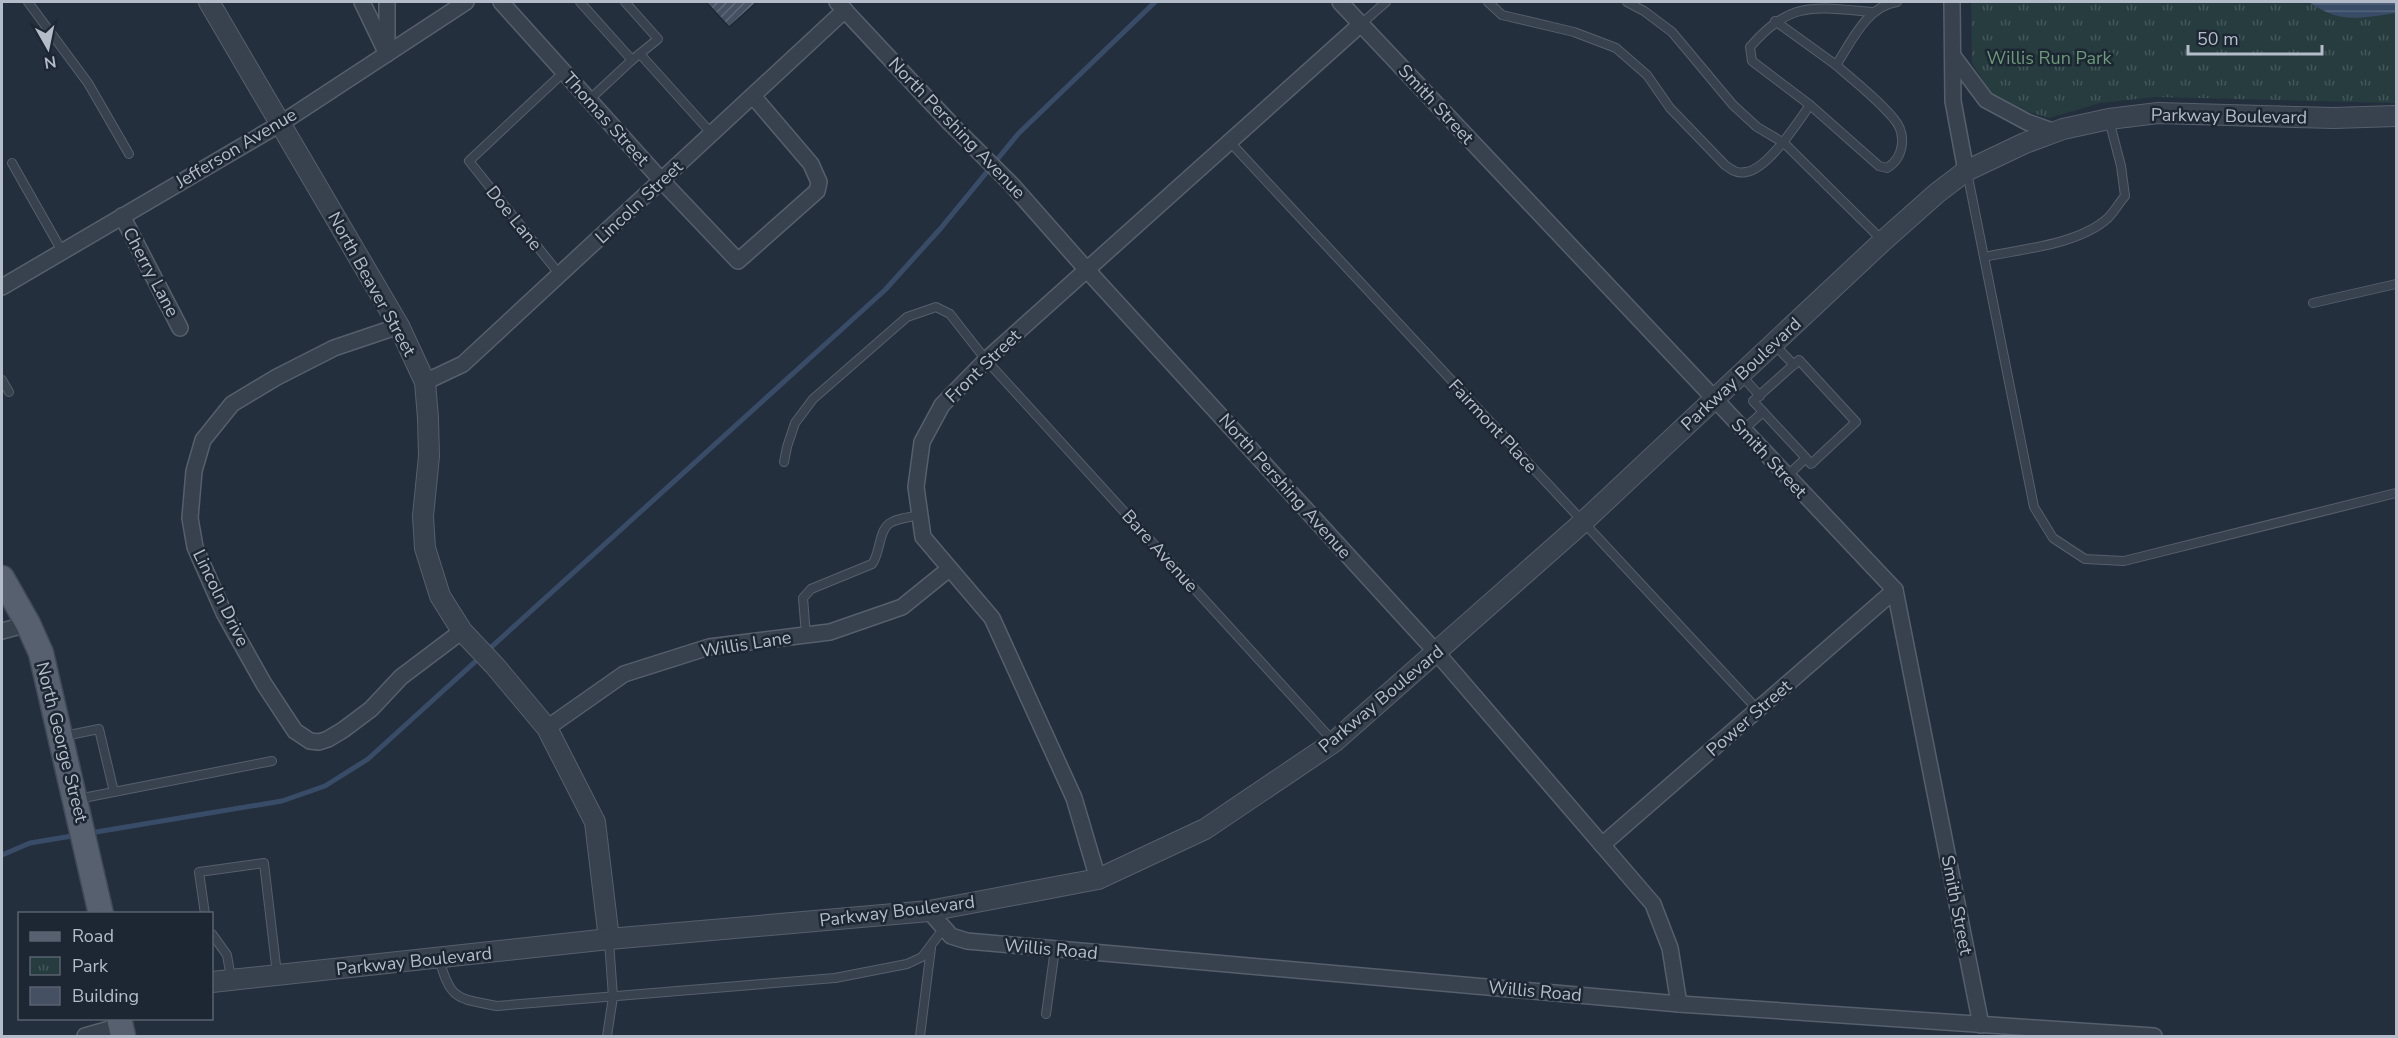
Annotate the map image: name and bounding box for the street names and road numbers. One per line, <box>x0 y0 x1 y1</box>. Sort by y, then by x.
street label: North Pershing Avenue <box>883 52 1031 204</box>
street label: Smith Street <box>1393 59 1480 150</box>
street label: Thomas Street <box>557 67 655 172</box>
street label: Jefferson Avenue <box>170 102 301 194</box>
street label: Parkway Boulevard <box>2151 103 2307 129</box>
street label: Lincoln Street <box>590 155 689 249</box>
street label: Doe Lane <box>481 181 547 255</box>
street label: North Beaver Street <box>322 208 422 361</box>
street label: Cherry Lane <box>117 223 185 321</box>
street label: Parkway Boulevard <box>1676 312 1806 436</box>
street label: Front Street <box>940 323 1026 408</box>
street label: Fairmont Place <box>1443 374 1543 478</box>
street label: North Pershing Avenue <box>1213 408 1357 564</box>
street label: Smith Street <box>1726 413 1813 504</box>
street label: Bare Avenue <box>1116 505 1204 597</box>
street label: Lincoln Drive <box>187 545 255 651</box>
street label: Willis Lane <box>699 625 793 663</box>
street label: Parkway Boulevard <box>1313 640 1449 758</box>
street label: North George Street <box>30 659 94 825</box>
street label: Power Street <box>1701 674 1797 762</box>
street label: Smith Street <box>1936 853 1979 958</box>
street label: Parkway Boulevard <box>818 890 976 932</box>
street label: Willis Road <box>1003 933 1099 965</box>
street label: Parkway Boulevard <box>335 941 493 981</box>
street label: Willis Road <box>1487 975 1583 1007</box>

